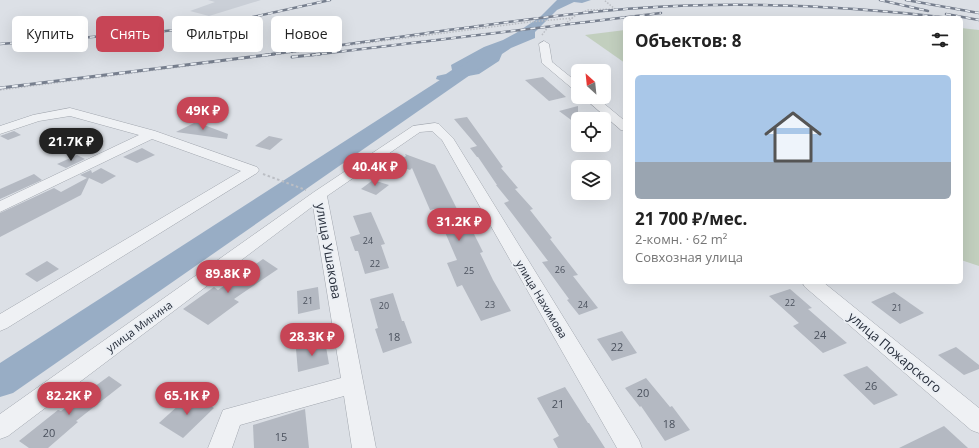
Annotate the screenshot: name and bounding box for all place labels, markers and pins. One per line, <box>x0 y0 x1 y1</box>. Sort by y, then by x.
pin: 49K ₽ <box>175 97 231 131</box>
pin: 21.7K ₽ <box>34 128 108 162</box>
pin: 40.4K ₽ <box>338 153 412 187</box>
pin: 31.2K ₽ <box>422 208 496 242</box>
pin: 89.8K ₽ <box>191 260 265 294</box>
pin: 28.3K ₽ <box>275 323 349 357</box>
pin: 82.2K ₽ <box>32 382 106 416</box>
pin: 65.1K ₽ <box>150 382 224 416</box>

